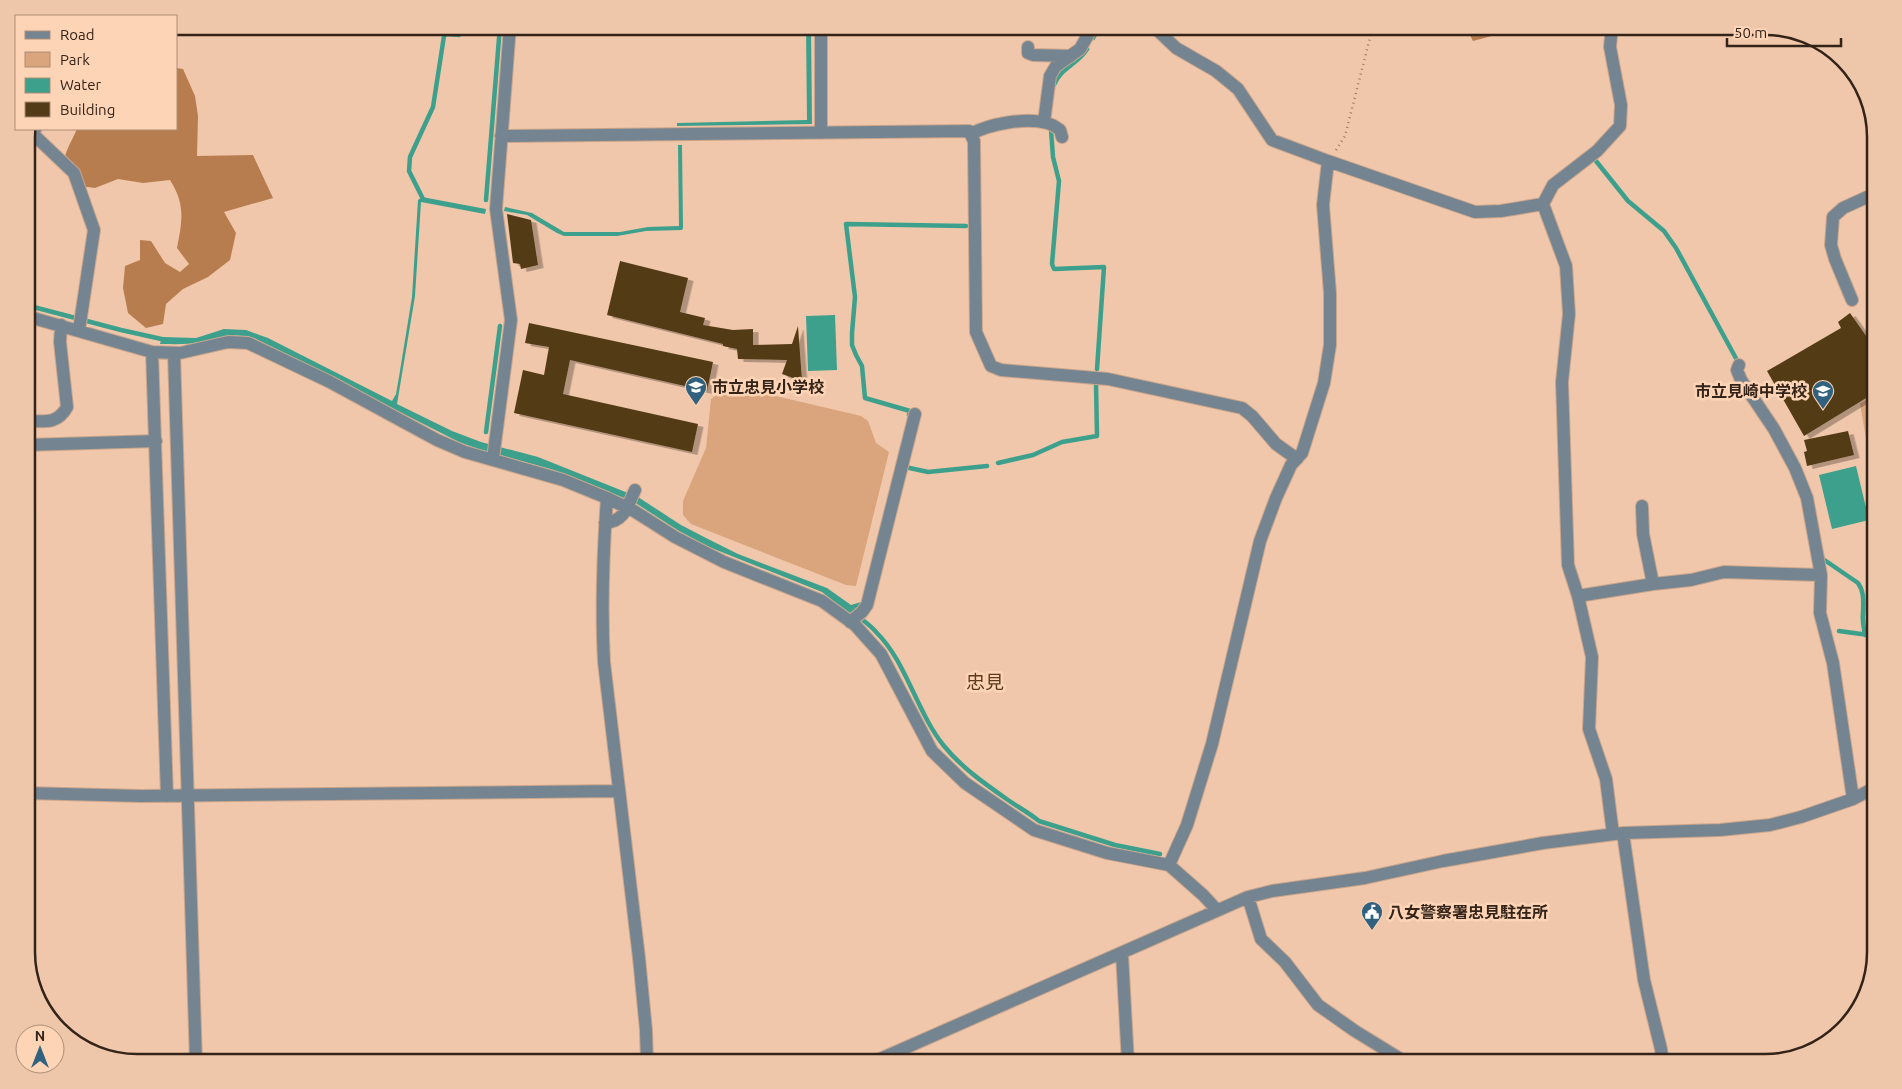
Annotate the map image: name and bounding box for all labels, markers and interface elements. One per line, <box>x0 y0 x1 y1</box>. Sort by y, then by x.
legend <box>15 15 178 130</box>
scale bar <box>1727 15 1841 47</box>
text: 50 m <box>1734 24 1767 41</box>
text: Road <box>60 26 95 43</box>
text: Park <box>60 51 90 68</box>
text: Water <box>60 76 101 93</box>
text: Building <box>60 101 115 118</box>
school or university icon: 市立忠見小学校 <box>684 375 708 406</box>
place label: 市立忠見小学校 <box>712 378 824 396</box>
school or university icon: 市立見崎中学校 <box>1811 379 1835 410</box>
place label: 市立見崎中学校 <box>1695 382 1807 400</box>
district label: 忠見 <box>966 671 1004 693</box>
public building icon: 八女警察署忠見駐在所 <box>1360 900 1384 931</box>
place label: 八女警察署忠見駐在所 <box>1388 903 1548 921</box>
north arrow <box>15 1024 65 1074</box>
text: N <box>35 1028 45 1044</box>

